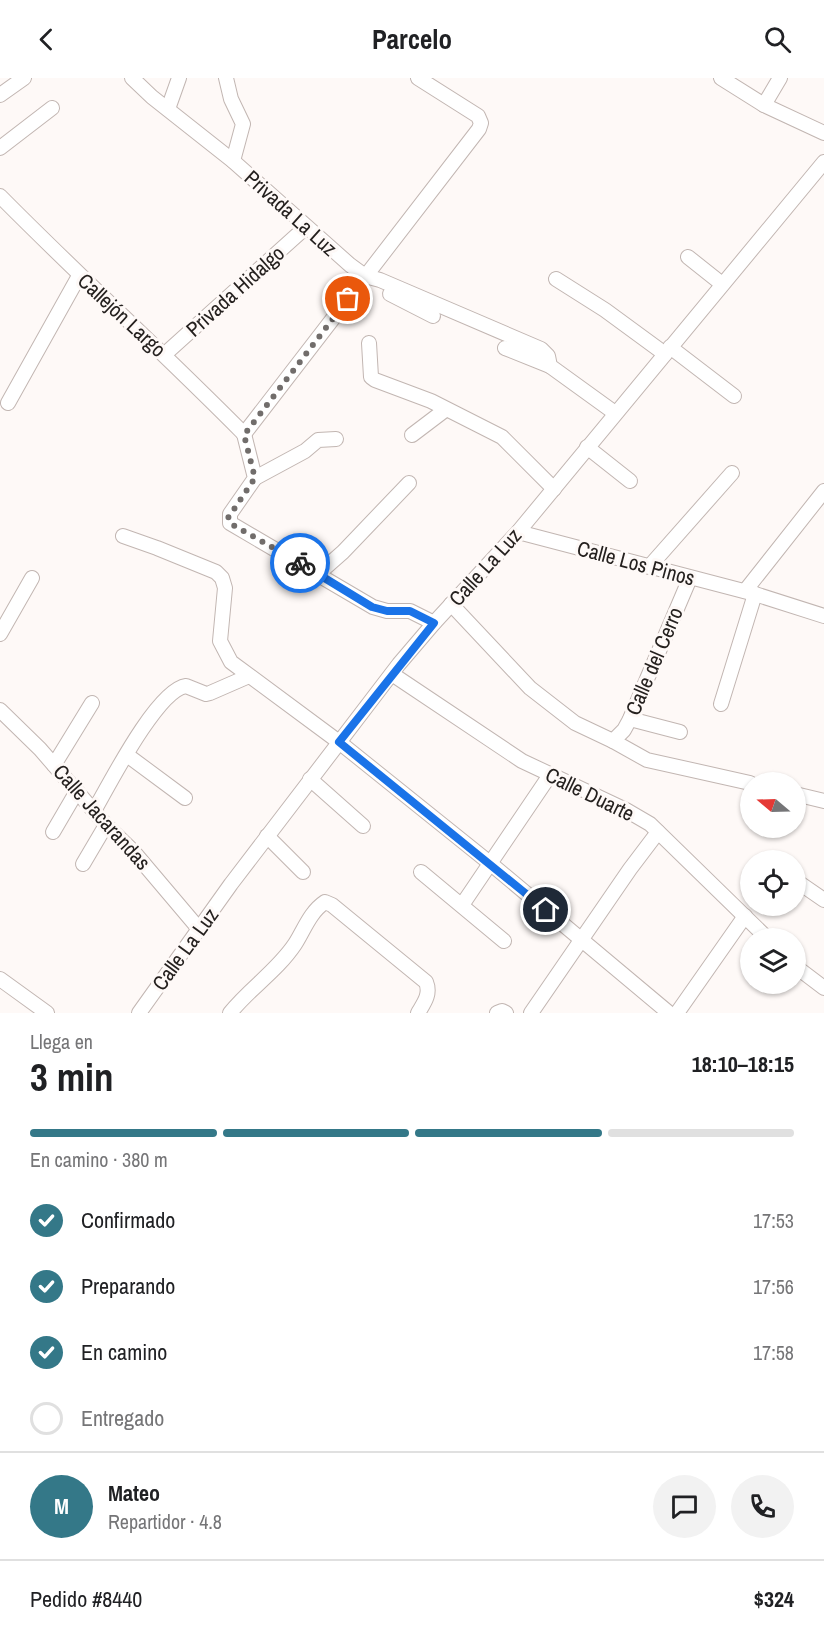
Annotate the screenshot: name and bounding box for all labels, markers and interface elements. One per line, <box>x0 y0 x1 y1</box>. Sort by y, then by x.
text: Parcelo <box>372 21 452 57</box>
icon: back <box>30 23 63 56</box>
icon: search <box>761 23 794 56</box>
street label: Privada La Luz <box>238 163 344 263</box>
street label: Privada Hidalgo <box>179 239 291 343</box>
street label: Callejón Largo <box>72 267 172 363</box>
pin <box>322 273 373 324</box>
icon: bag <box>331 282 364 315</box>
street label: Calle La Luz <box>442 521 528 612</box>
courier <box>270 533 330 593</box>
street label: Calle Los Pinos <box>574 533 698 593</box>
icon: bike <box>284 547 317 580</box>
street label: Calle del Cerro <box>618 602 690 720</box>
street label: Calle Jacarandas <box>47 758 157 876</box>
street label: Calle Duarte <box>541 760 639 828</box>
north arrow <box>740 772 806 838</box>
map controls <box>740 772 806 994</box>
button: locate <box>740 850 806 916</box>
pin <box>520 884 571 935</box>
icon: home <box>529 893 562 926</box>
street label: Calle La Luz <box>145 901 225 996</box>
button: layers <box>740 928 806 994</box>
text: Llega en <box>30 1028 93 1055</box>
text: 18:10–18:15 <box>692 1049 794 1079</box>
text: 3 min <box>30 1051 114 1103</box>
text: En camino · 380 m <box>30 1146 168 1173</box>
icon: check <box>30 1204 63 1237</box>
text: Confirmado <box>81 1205 175 1235</box>
text: 17:53 <box>753 1207 794 1234</box>
icon: check <box>30 1270 63 1303</box>
text: Preparando <box>81 1271 175 1301</box>
text: 17:56 <box>753 1273 794 1300</box>
icon: check <box>30 1336 63 1369</box>
text: En camino <box>81 1337 167 1367</box>
text: 17:58 <box>753 1339 794 1366</box>
text: Entregado <box>81 1403 164 1433</box>
button: chat <box>653 1475 716 1538</box>
button: phone <box>731 1475 794 1538</box>
text: Mateo <box>108 1478 160 1508</box>
text: M <box>54 1491 69 1521</box>
text: Repartidor · 4.8 <box>108 1508 222 1535</box>
text: Pedido #8440 <box>30 1584 142 1614</box>
text: $324 <box>754 1584 794 1614</box>

